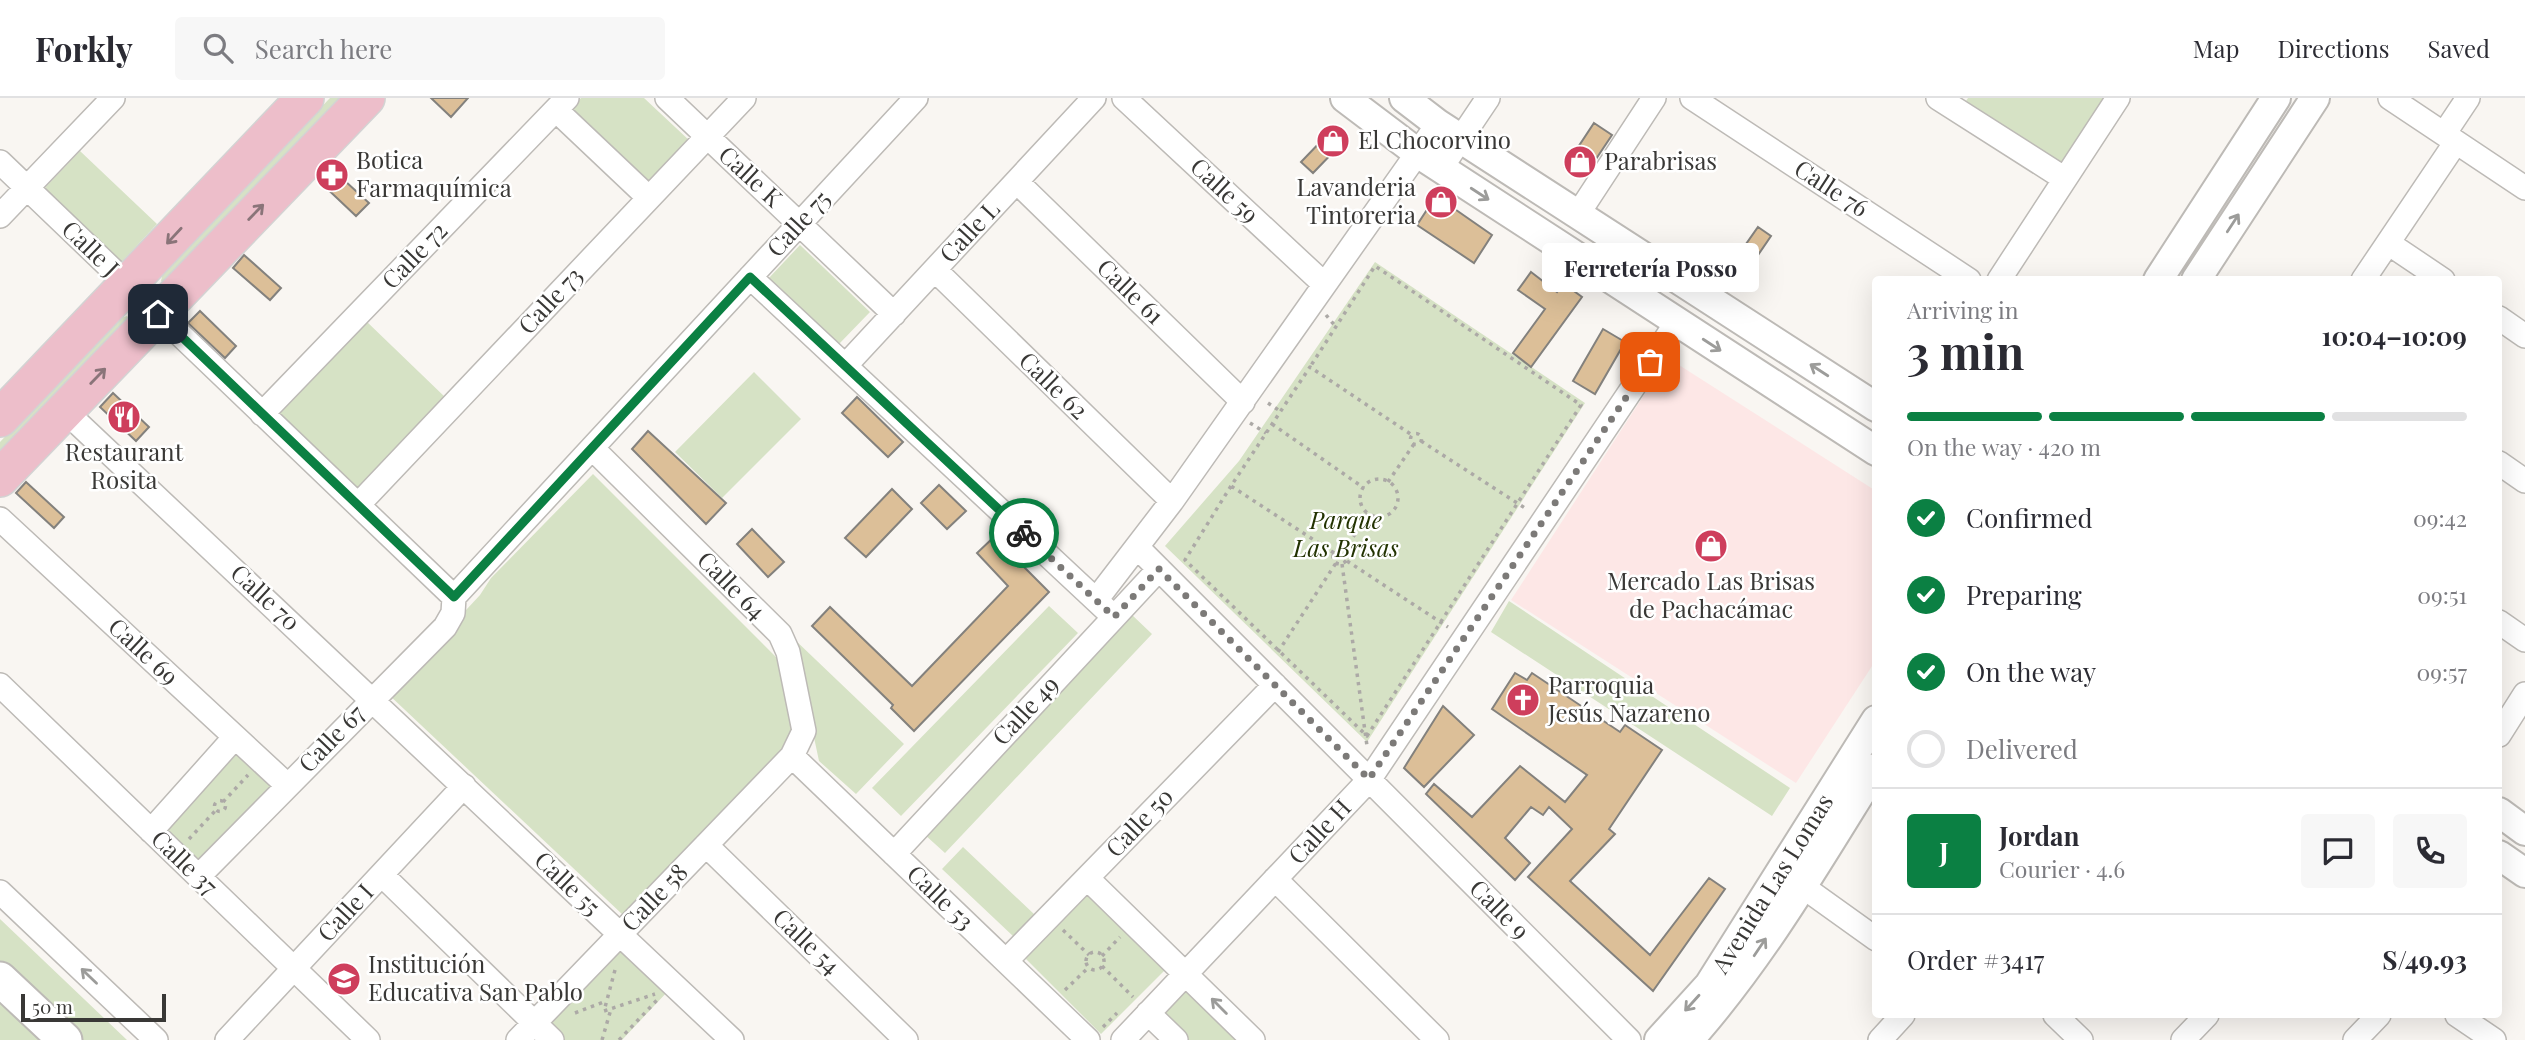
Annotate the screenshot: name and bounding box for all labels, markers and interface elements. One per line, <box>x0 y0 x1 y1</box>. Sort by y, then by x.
search box <box>175 17 665 80</box>
text: Forkly <box>35 26 133 70</box>
icon: search <box>199 29 237 67</box>
text: Search here <box>255 31 392 66</box>
text: Map <box>2193 32 2239 64</box>
text: Directions <box>2277 32 2390 64</box>
text: Saved <box>2428 32 2490 64</box>
shop icon: El Chocorvino <box>1314 122 1352 160</box>
place label: El Chocorvino <box>1358 123 1511 155</box>
street label: Calle K <box>713 138 790 213</box>
place label: Botica Farmaquímica <box>356 143 512 203</box>
shop icon: Parabrisas <box>1561 143 1599 181</box>
place label: Parabrisas <box>1604 144 1717 176</box>
street label: Calle 59 <box>1184 150 1266 229</box>
street label: Calle 76 <box>1789 152 1875 223</box>
pharmacy icon: Botica Farmaquímica <box>313 156 351 194</box>
place label: Lavanderia Tintoreria <box>1296 170 1416 230</box>
street label: Calle 75 <box>759 183 836 263</box>
shop icon: Lavanderia Tintoreria <box>1422 183 1460 221</box>
one-way arrow <box>1470 187 1489 201</box>
street label: Calle L <box>932 193 1006 269</box>
one-way arrow <box>248 204 265 221</box>
street label: Calle J <box>56 212 127 283</box>
street label: Calle 72 <box>374 214 453 295</box>
one-way arrow <box>2226 214 2240 233</box>
one-way arrow <box>166 227 182 245</box>
callout: Ferretería Posso <box>1542 243 1758 292</box>
street label: Calle 61 <box>1091 251 1172 330</box>
text: Ferretería Posso <box>1564 252 1737 283</box>
street label: Calle 73 <box>510 259 589 340</box>
pin <box>128 284 188 344</box>
text: Arriving in <box>1907 294 2019 325</box>
icon: home <box>139 295 177 333</box>
text: 10:04–10:09 <box>2322 318 2467 353</box>
text: 3 min <box>1907 320 2024 382</box>
pin <box>1620 332 1680 392</box>
one-way arrow <box>1702 337 1721 352</box>
icon: bag <box>1631 343 1669 381</box>
street label: Calle 62 <box>1013 344 1096 425</box>
one-way arrow <box>1809 363 1829 377</box>
one-way arrow <box>90 368 107 385</box>
restaurant icon: Restaurant Rosita <box>105 398 143 436</box>
text: On the way · 420 m <box>1907 431 2101 462</box>
place label: Restaurant Rosita <box>65 435 184 495</box>
courier <box>989 498 1059 568</box>
icon: check <box>1907 499 1945 537</box>
text: Confirmed <box>1966 500 2093 535</box>
text: 09:42 <box>2413 502 2467 533</box>
park label: Parque Las Brisas <box>1292 503 1399 563</box>
icon: bike <box>1005 514 1043 552</box>
shop icon: Mercado Las Brisas de Pachacámac <box>1692 527 1730 565</box>
street label: Calle 64 <box>691 543 774 626</box>
street label: Calle 70 <box>225 556 308 637</box>
place label: Mercado Las Brisas de Pachacámac <box>1607 564 1815 624</box>
icon: check <box>1907 576 1945 614</box>
text: Preparing <box>1966 577 2082 612</box>
text: 09:51 <box>2417 579 2467 610</box>
street label: Calle 69 <box>102 610 186 691</box>
icon: check <box>1907 653 1945 691</box>
text: On the way <box>1966 654 2096 689</box>
text: 09:57 <box>2416 656 2467 687</box>
street label: Calle 49 <box>984 668 1065 751</box>
place label: Parroquia Jesús Nazareno <box>1547 668 1711 728</box>
church icon: Parroquia Jesús Nazareno <box>1504 681 1542 719</box>
street label: Calle 67 <box>290 697 371 778</box>
text: Delivered <box>1966 731 2078 766</box>
street label: Calle 50 <box>1098 780 1179 863</box>
street label: Avenida Las Lomas <box>1703 787 1839 980</box>
street label: Calle H <box>1280 791 1357 870</box>
button: chat <box>2301 814 2375 888</box>
button: phone <box>2393 814 2467 888</box>
text: Jordan <box>1999 818 2079 853</box>
street label: Calle 37 <box>145 822 226 901</box>
text: J <box>1939 834 1949 869</box>
street label: Calle 55 <box>529 843 608 922</box>
text: Courier · 4.6 <box>1999 853 2125 884</box>
street label: Calle 58 <box>613 856 694 937</box>
street label: Calle 53 <box>901 857 982 936</box>
street label: Calle 9 <box>1464 872 1537 945</box>
street label: Calle I <box>310 876 380 947</box>
street label: Calle 54 <box>767 901 848 981</box>
one-way arrow <box>1753 938 1767 957</box>
text: Order #3417 <box>1907 942 2044 977</box>
text: S/49.93 <box>2382 942 2467 977</box>
place label: Institución Educativa San Pablo <box>368 947 583 1007</box>
school or university icon: Institución Educativa San Pablo <box>325 960 363 998</box>
one-way arrow <box>80 968 98 985</box>
scale bar <box>21 991 166 1023</box>
text: 50 m <box>32 993 73 1019</box>
one-way arrow <box>1684 994 1701 1011</box>
one-way arrow <box>1211 998 1228 1015</box>

